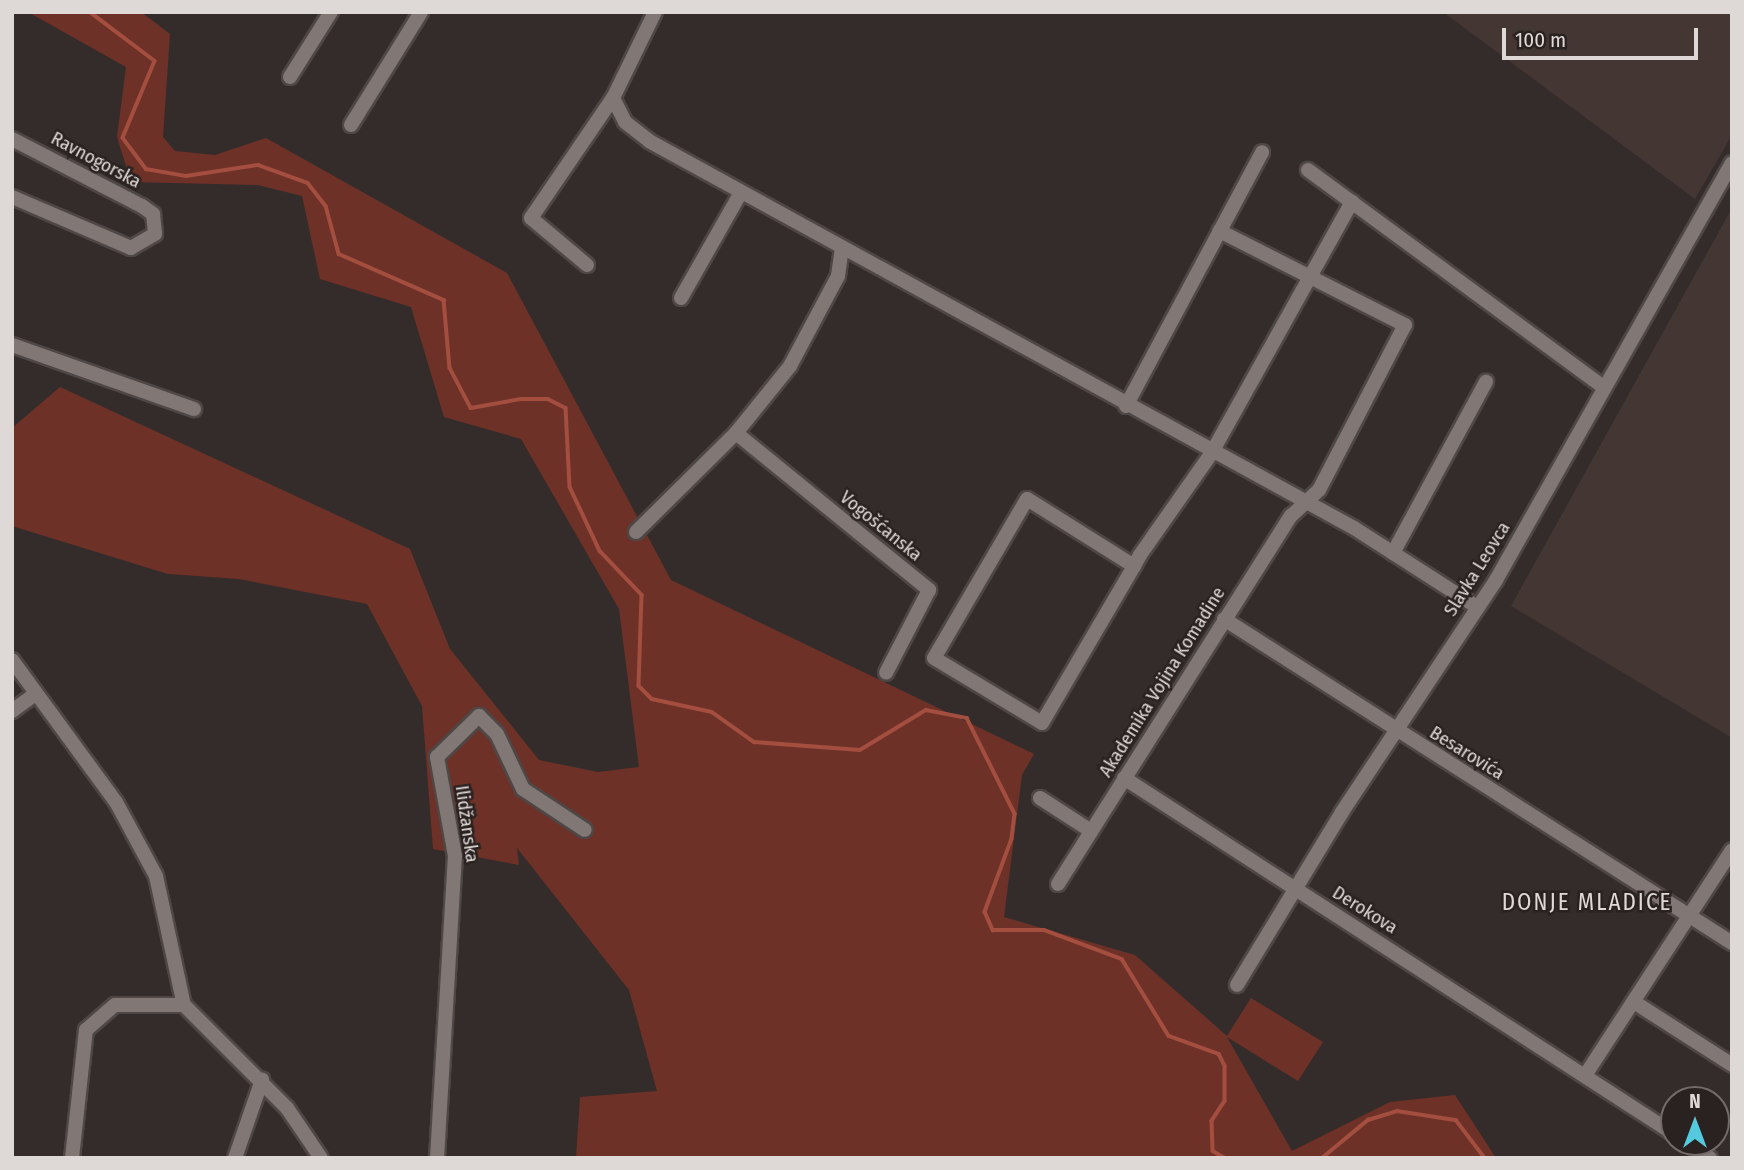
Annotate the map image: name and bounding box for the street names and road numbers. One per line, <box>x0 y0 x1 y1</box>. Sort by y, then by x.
street label: Ravnogorska <box>47 127 145 193</box>
street label: Vogošćanska <box>835 486 927 566</box>
street label: Slavka Leovca <box>1439 518 1515 620</box>
street label: Akademika Vojina Komadine <box>1094 583 1230 781</box>
street label: Besarovića <box>1426 721 1508 785</box>
street label: Ilidžanska <box>450 784 484 864</box>
street label: Derokova <box>1328 881 1402 939</box>

